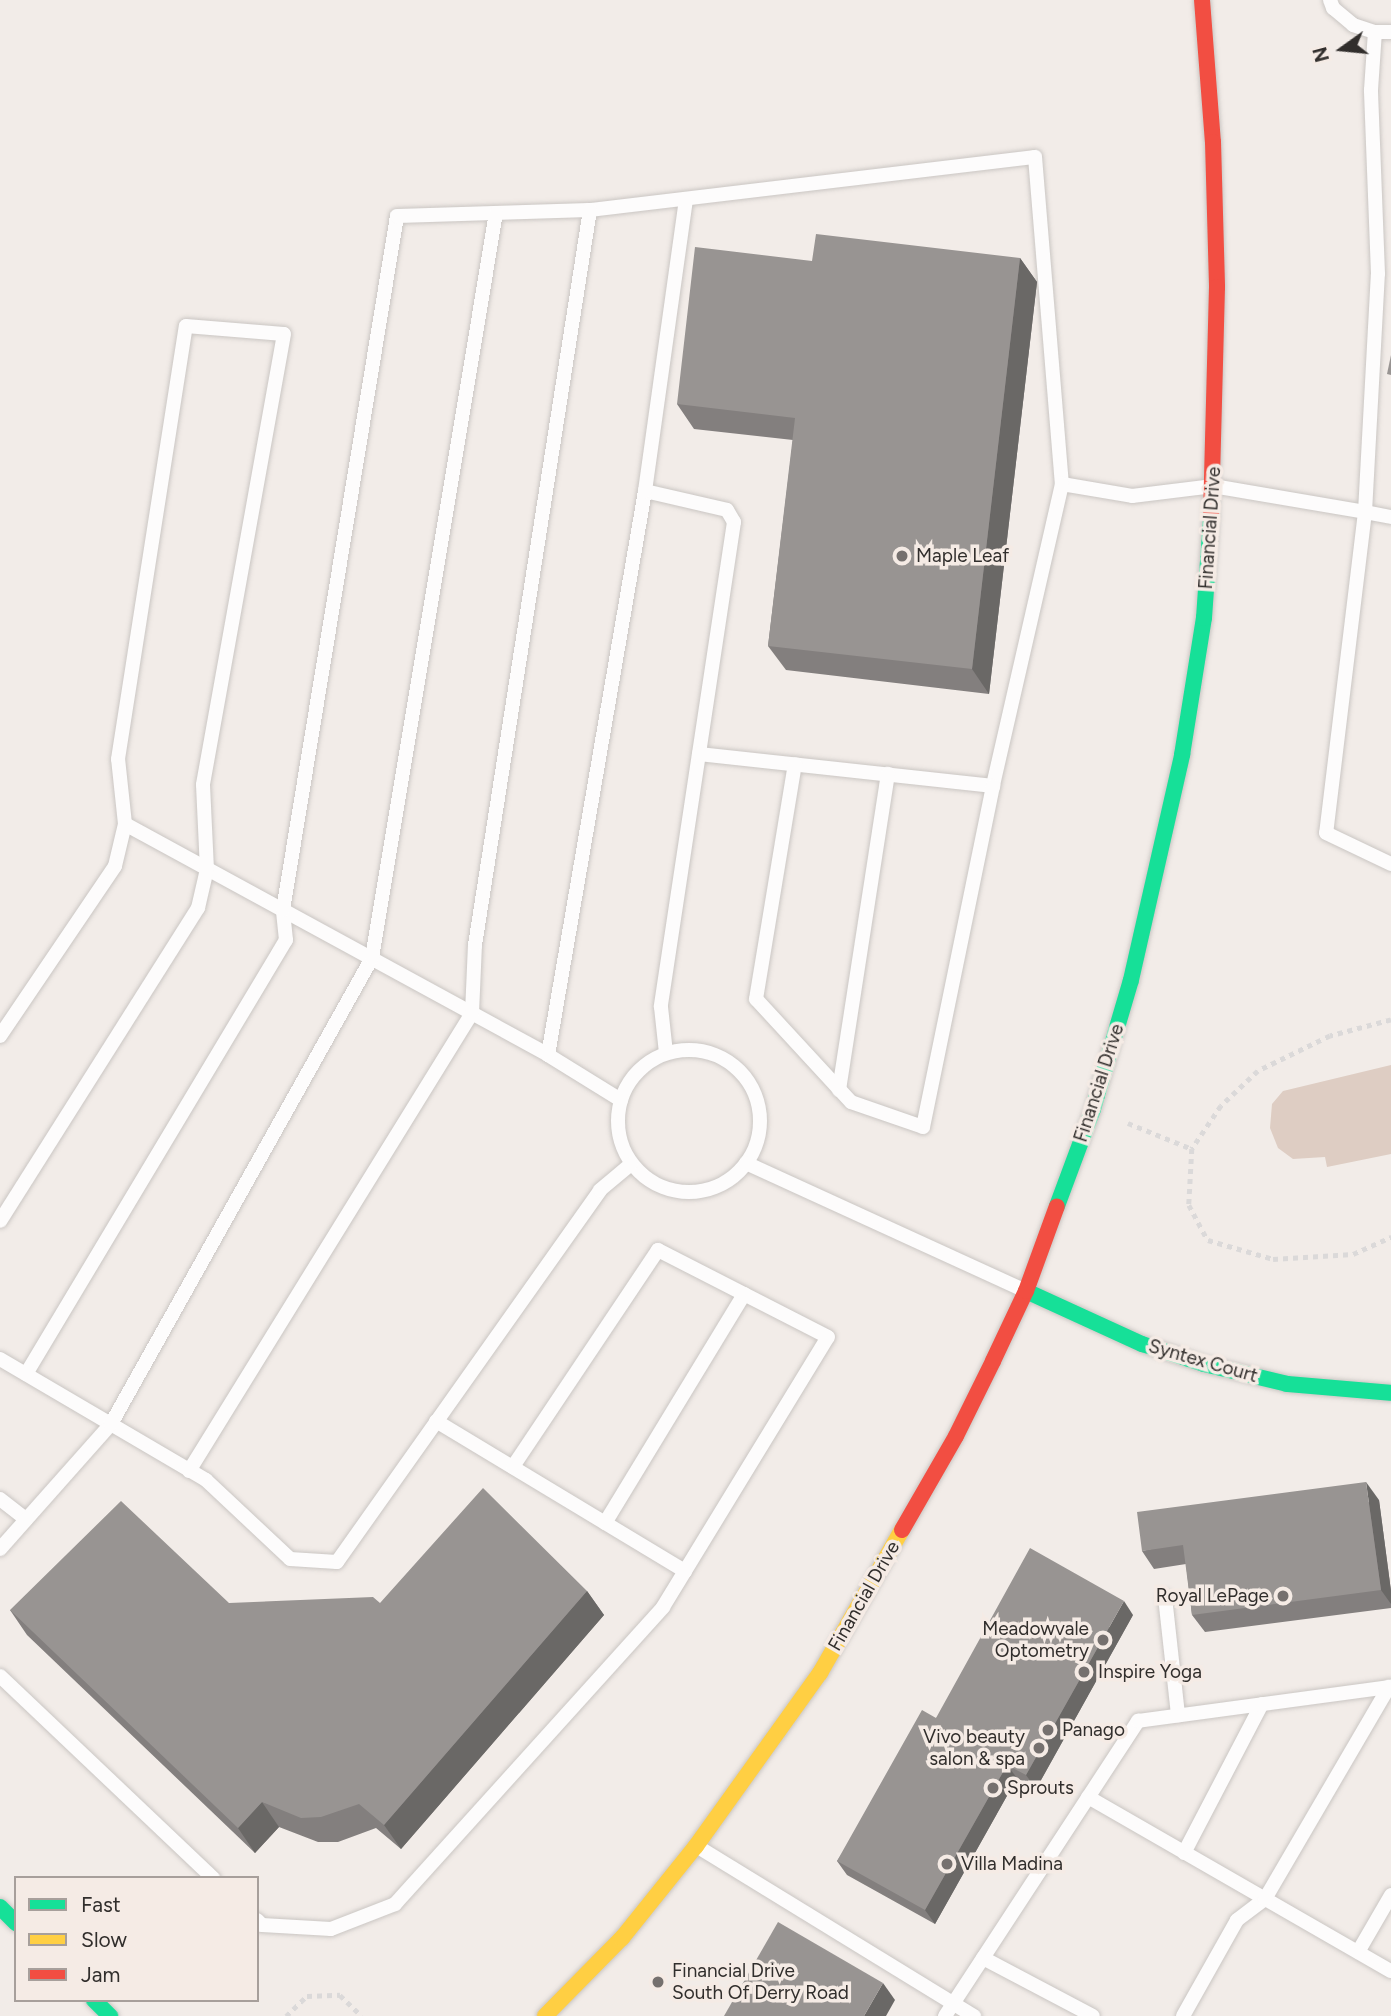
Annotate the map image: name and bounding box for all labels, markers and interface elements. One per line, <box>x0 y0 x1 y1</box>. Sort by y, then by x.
north arrow <box>1307 14 1377 84</box>
text: N <box>1308 44 1334 65</box>
street label: Financial Drive <box>1194 466 1226 590</box>
place label: Maple Leaf <box>916 545 1009 567</box>
marker: Maple Leaf <box>894 548 910 564</box>
street label: Financial Drive <box>1069 1021 1129 1145</box>
street label: Syntex Court <box>1146 1335 1260 1387</box>
street label: Financial Drive <box>823 1537 905 1655</box>
place label: Royal LePage <box>1156 1585 1269 1607</box>
marker: Royal LePage <box>1275 1588 1291 1604</box>
place label: Meadowvale Optometry <box>982 1618 1089 1662</box>
marker: Meadowvale Optometry <box>1095 1632 1111 1648</box>
place label: Inspire Yoga <box>1098 1661 1202 1683</box>
marker: Inspire Yoga <box>1076 1664 1092 1680</box>
place label: Panago <box>1062 1719 1125 1741</box>
marker: Panago <box>1040 1722 1056 1738</box>
place label: Vivo beauty salon & spa <box>923 1726 1025 1770</box>
marker: Vivo beauty salon & spa <box>1031 1740 1047 1756</box>
place label: Sprouts <box>1007 1777 1074 1799</box>
marker: Sprouts <box>985 1780 1001 1796</box>
place label: Villa Madina <box>961 1853 1063 1875</box>
marker: Villa Madina <box>939 1856 955 1872</box>
legend <box>14 1876 259 2002</box>
text: Fast <box>81 1892 121 1917</box>
text: Slow <box>81 1927 127 1952</box>
place label: Financial Drive South Of Derry Road <box>672 1960 849 2004</box>
text: Jam <box>81 1962 120 1987</box>
marker: Financial Drive South Of Derry Road <box>650 1974 666 1990</box>

